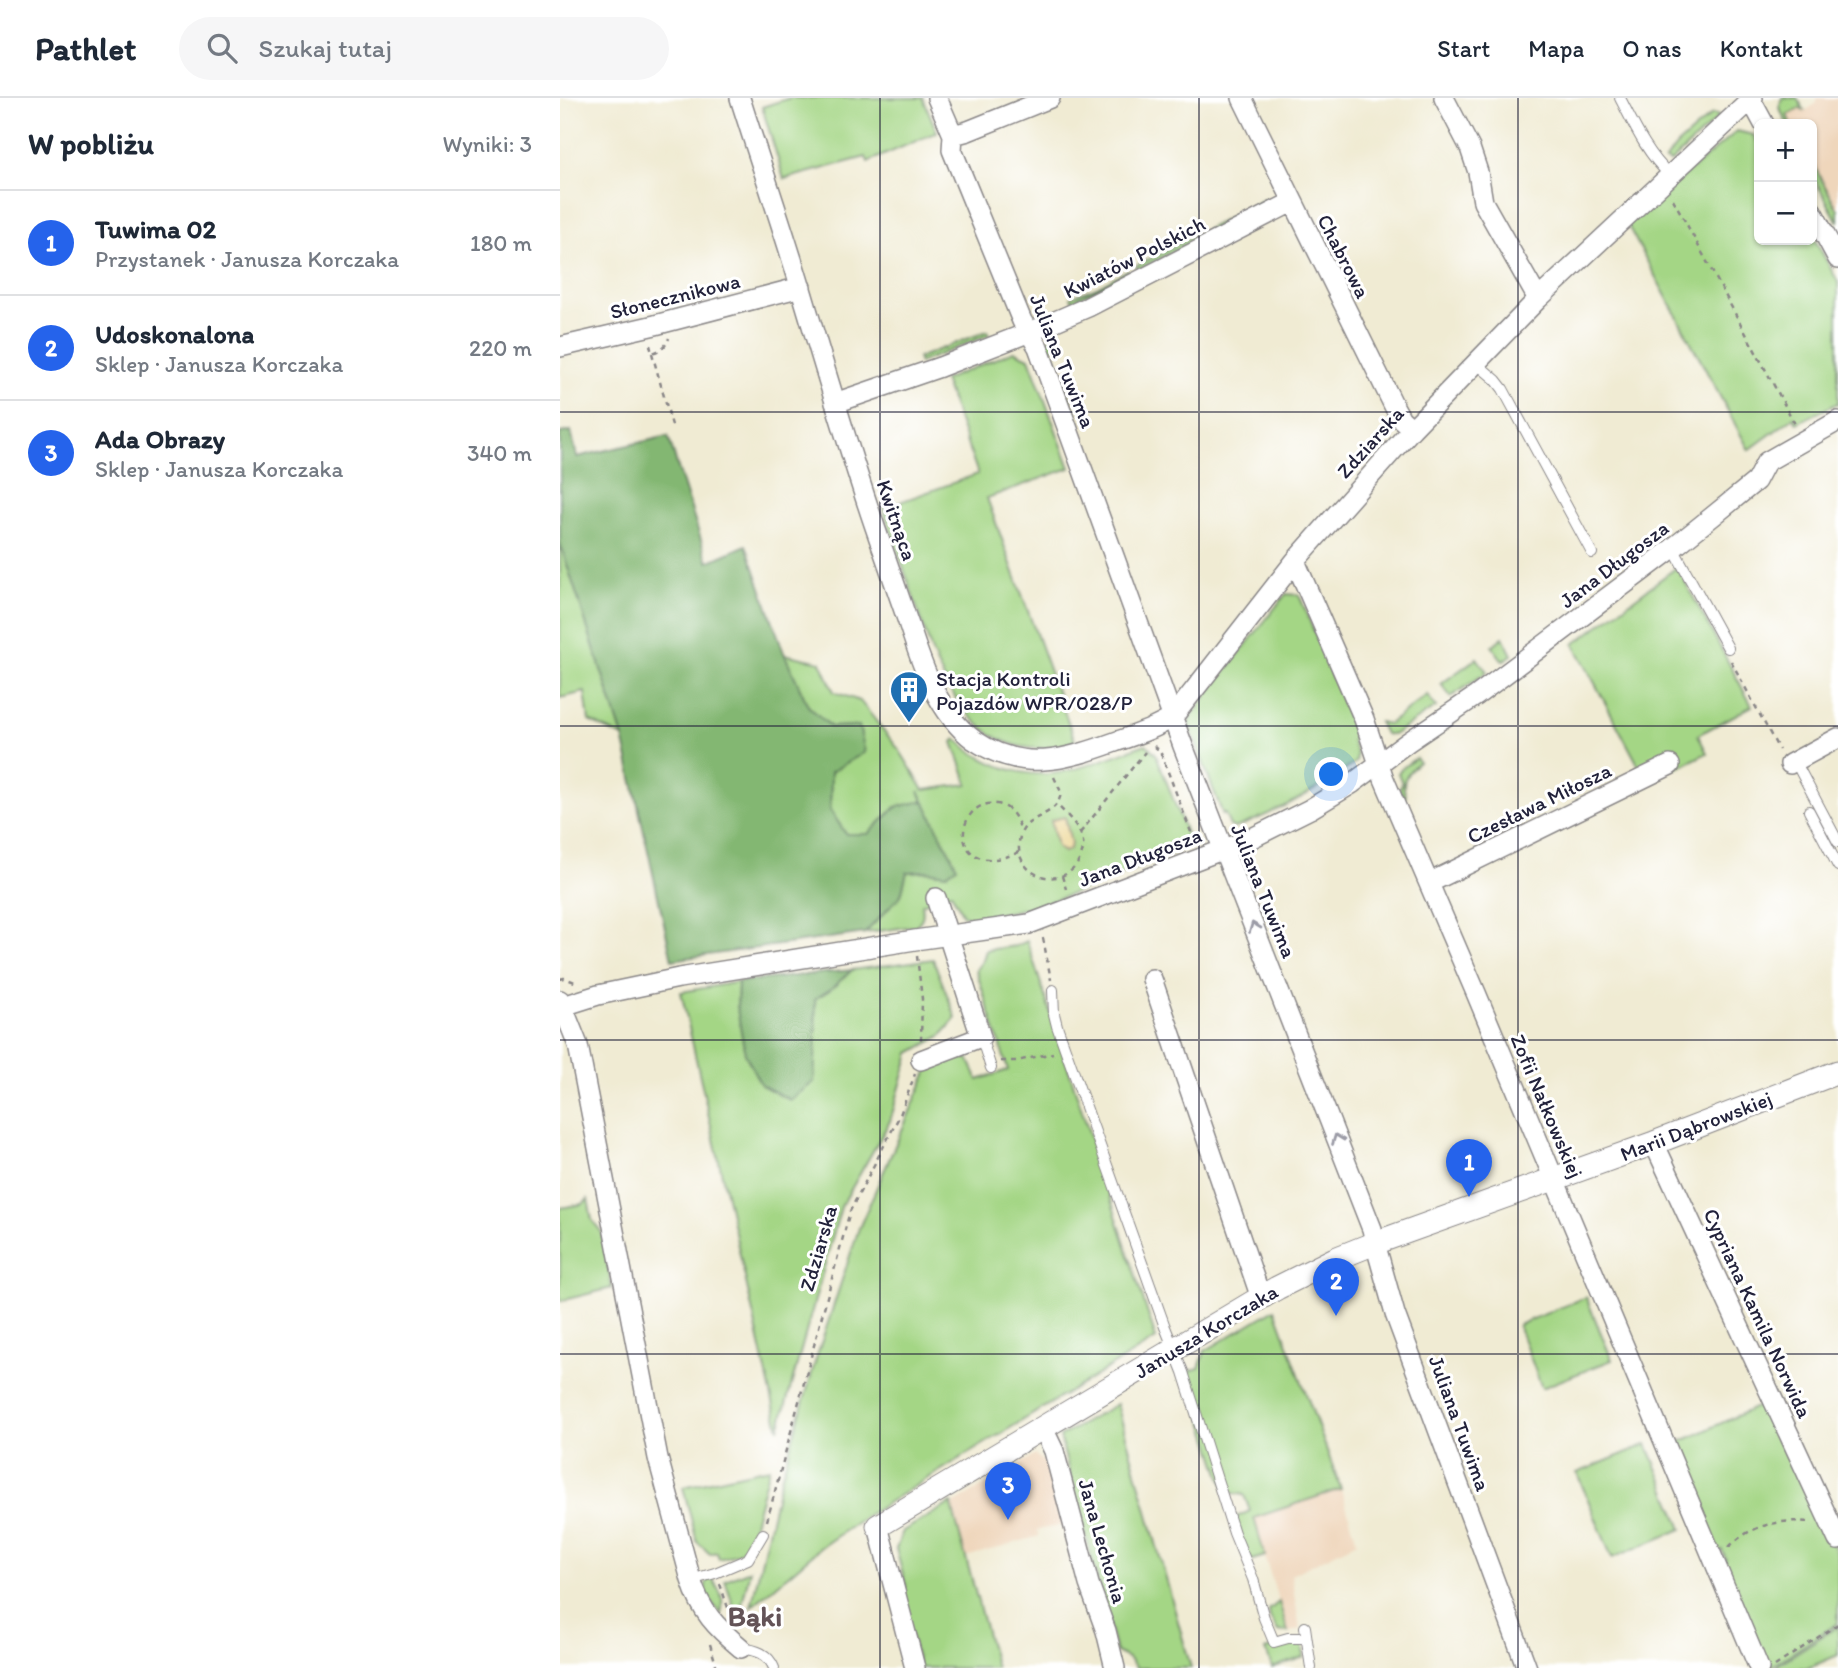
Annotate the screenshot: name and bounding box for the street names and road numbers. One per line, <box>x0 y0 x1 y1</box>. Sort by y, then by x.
street label: Kwiatów Polskich <box>1059 210 1209 303</box>
street label: Chabrowa <box>1312 210 1376 302</box>
street label: Słonecznikowa <box>607 268 743 324</box>
street label: Juliana Tuwima <box>1025 290 1101 432</box>
street label: Zdziarska <box>1331 401 1409 483</box>
street label: Kwitnąca <box>872 476 922 564</box>
street label: Jana Długosza <box>1555 515 1673 613</box>
street label: Czesława Miłosza <box>1463 757 1615 849</box>
street label: Juliana Tuwima <box>1226 820 1302 962</box>
street label: Jana Długosza <box>1075 822 1205 892</box>
street label: Zofii Nałkowskiej <box>1505 1030 1589 1182</box>
street label: Marii Dąbrowskiej <box>1617 1086 1775 1166</box>
street label: Zdziarska <box>794 1202 842 1294</box>
street label: Cypriana Kamila Norwida <box>1698 1204 1818 1422</box>
street label: Janusza Korczaka <box>1130 1278 1282 1384</box>
street label: Juliana Tuwima <box>1424 1352 1496 1494</box>
street label: Jana Lechonia <box>1073 1476 1133 1606</box>

